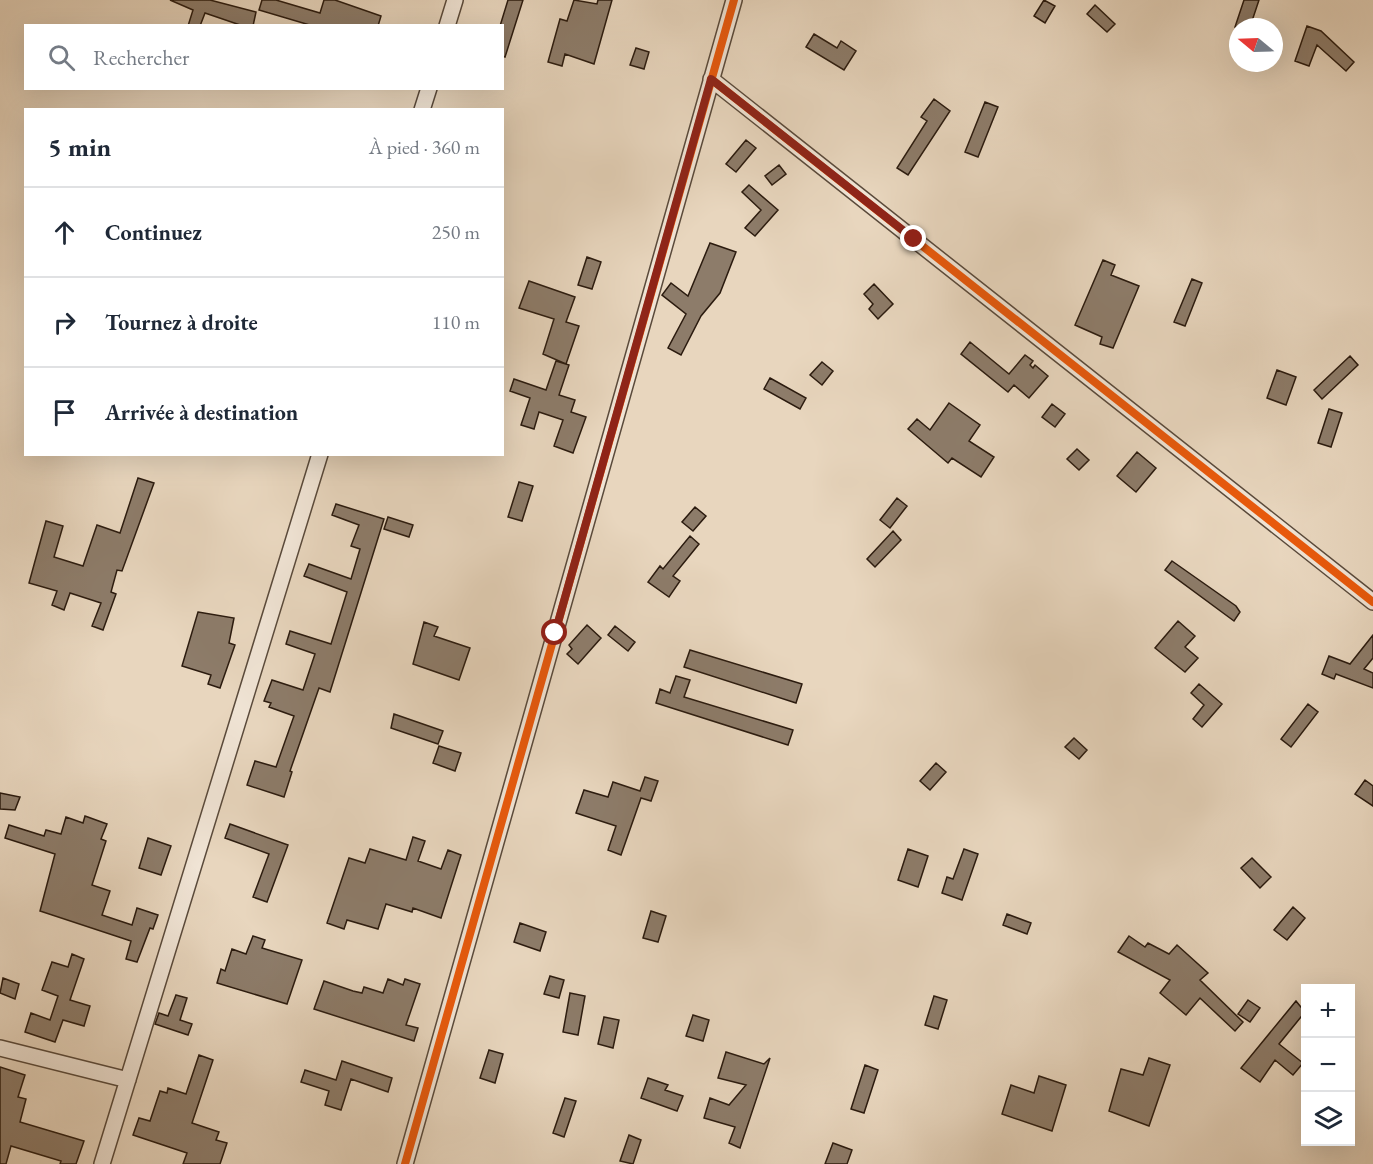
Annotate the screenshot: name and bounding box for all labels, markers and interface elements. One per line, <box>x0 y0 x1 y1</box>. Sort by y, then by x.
north arrow <box>1229 18 1283 72</box>
search box <box>24 24 504 90</box>
icon: search <box>45 41 78 74</box>
text: Rechercher <box>93 43 189 72</box>
text: 5 min <box>48 130 111 164</box>
text: À pied · 360 m <box>369 134 480 160</box>
icon: ahead <box>48 216 81 249</box>
text: Continuez <box>105 218 202 247</box>
text: 250 m <box>432 219 480 245</box>
route end <box>900 225 926 251</box>
icon: right <box>48 306 81 339</box>
text: Tournez à droite <box>105 308 258 337</box>
text: 110 m <box>432 309 480 335</box>
icon: arrive <box>48 396 81 429</box>
text: Arrivée à destination <box>105 398 298 427</box>
route start <box>541 619 567 645</box>
map controls <box>1301 984 1355 1146</box>
button: + <box>1301 984 1355 1038</box>
button: − <box>1301 1038 1355 1092</box>
button: layers <box>1301 1092 1355 1146</box>

